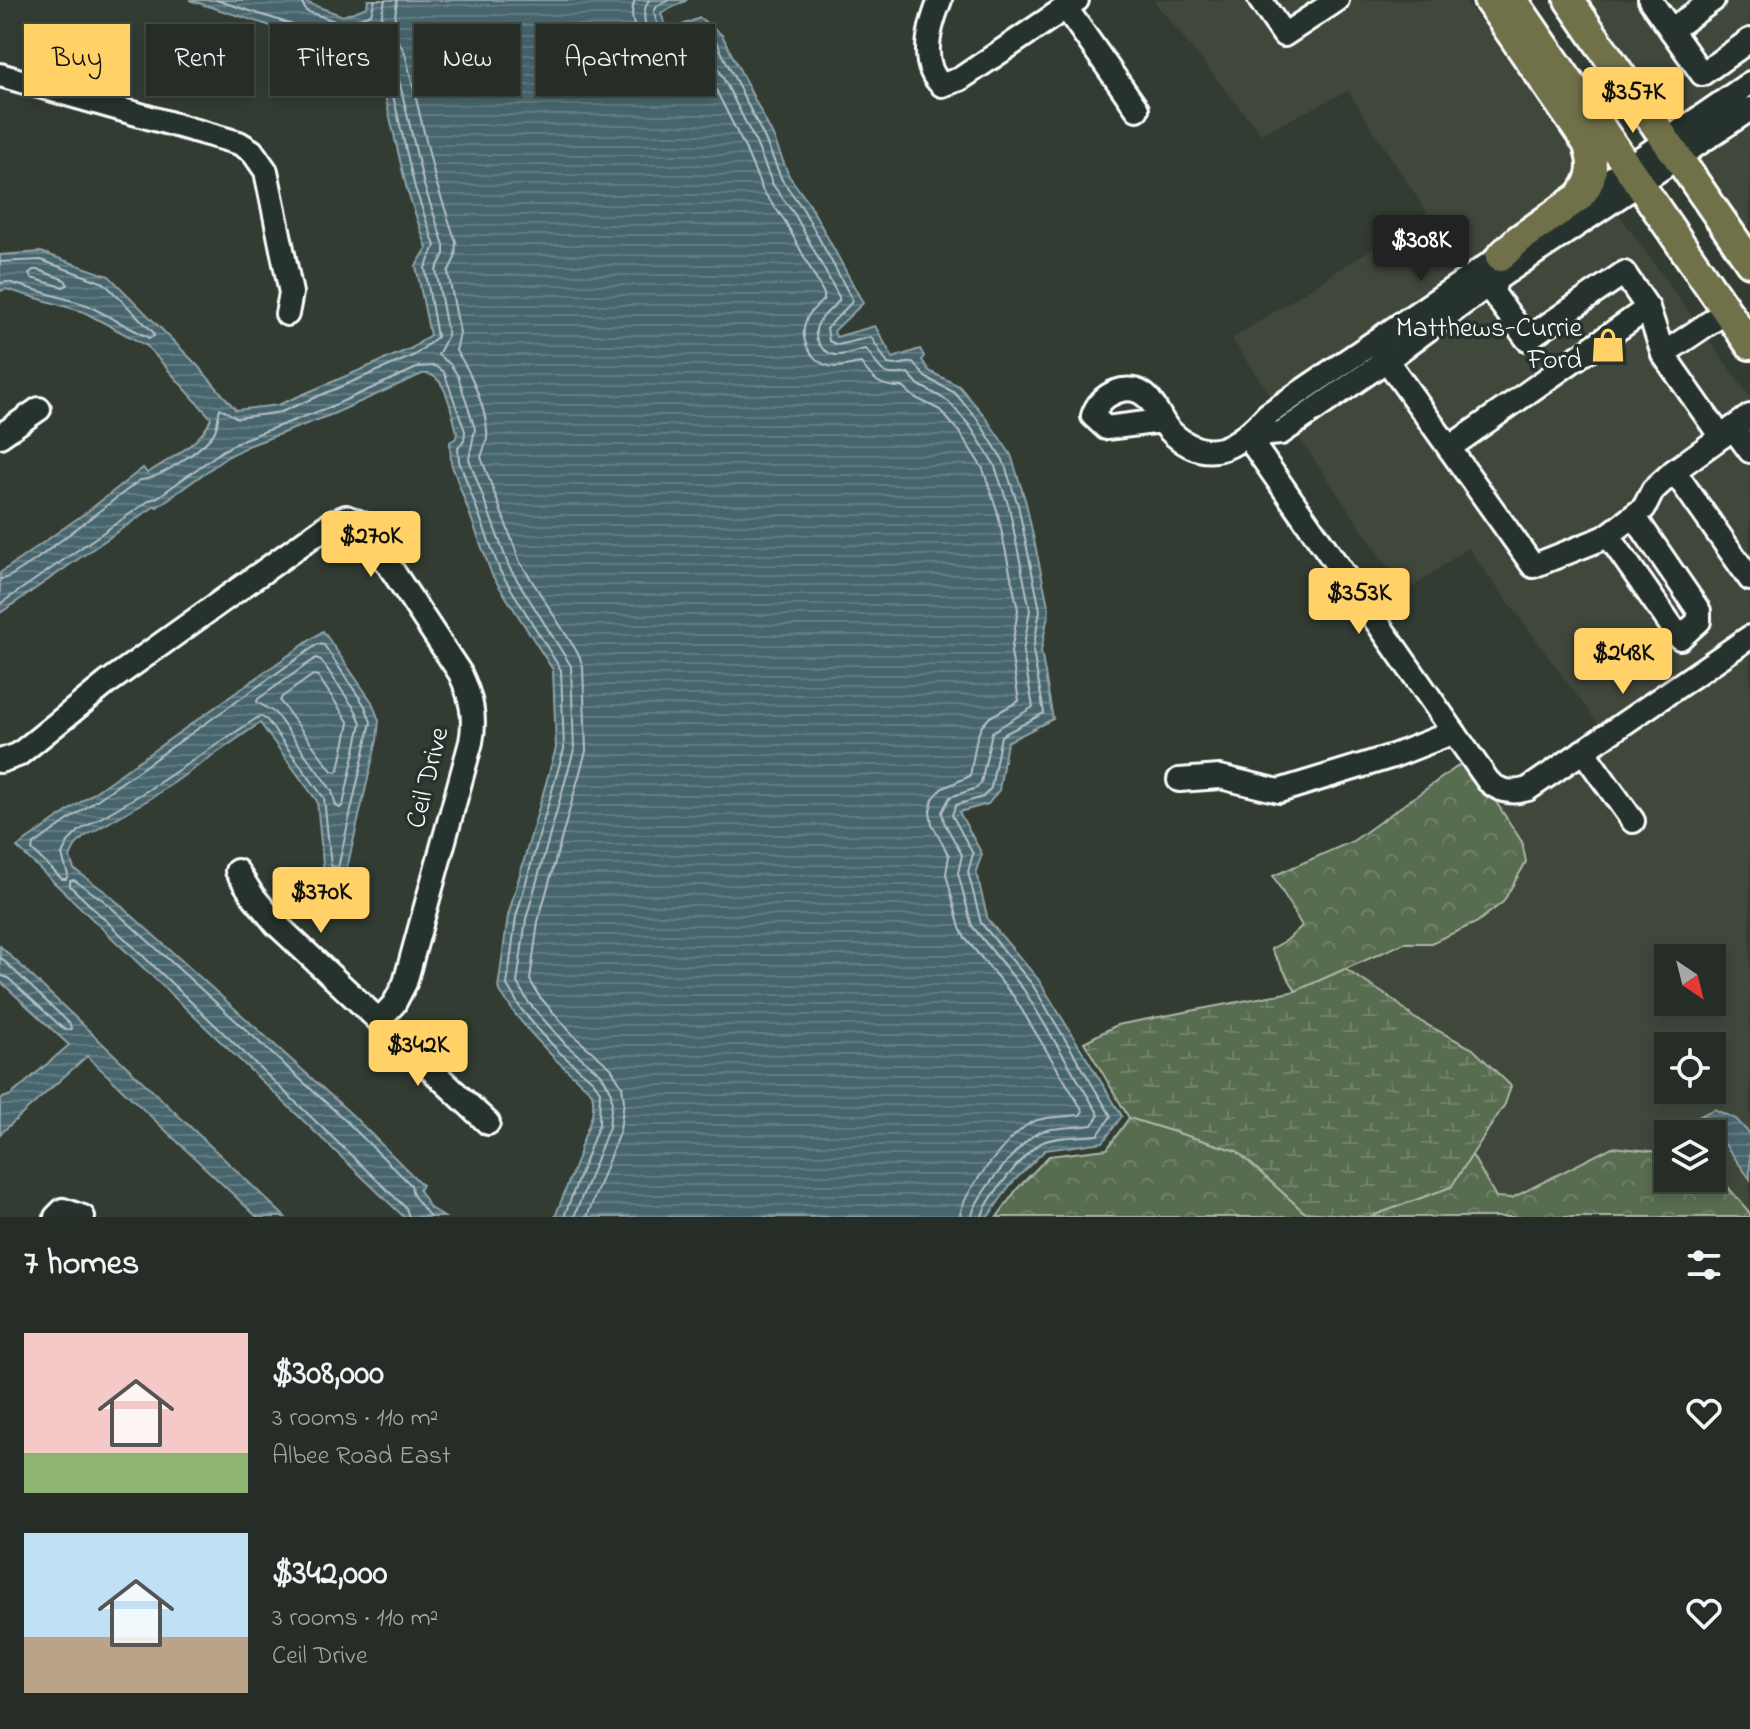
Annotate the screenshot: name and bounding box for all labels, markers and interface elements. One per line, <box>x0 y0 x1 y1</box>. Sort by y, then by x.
chip: Buy <box>24 24 130 96</box>
chip: Rent <box>146 24 254 96</box>
chip: Filters <box>270 24 398 96</box>
chip: New <box>414 24 520 96</box>
chip: Apartment <box>536 24 715 96</box>
pin: $357K <box>1577 67 1689 135</box>
text: $357K <box>1601 74 1665 112</box>
pin: $308K <box>1365 215 1477 283</box>
text: $308K <box>1391 222 1451 260</box>
place label: Matthews-Currie Ford <box>1396 309 1582 382</box>
shop icon: Matthews-Currie Ford <box>1589 326 1627 364</box>
pin: $270K <box>315 511 427 579</box>
text: $270K <box>339 518 403 556</box>
pin: $353K <box>1303 568 1415 636</box>
text: $353K <box>1327 575 1391 613</box>
pin: $248K <box>1567 628 1679 696</box>
text: $248K <box>1592 635 1654 673</box>
street label: Ceil Drive <box>397 723 461 833</box>
pin: $370K <box>265 867 377 935</box>
text: $370K <box>290 874 352 912</box>
north arrow <box>1654 944 1726 1016</box>
map controls <box>1654 944 1726 1192</box>
pin: $342K <box>362 1020 474 1088</box>
text: $342K <box>387 1027 449 1065</box>
button: locate <box>1654 1032 1726 1104</box>
button: layers <box>1654 1120 1726 1192</box>
text: 7 homes <box>24 1240 139 1290</box>
icon: filters <box>1682 1243 1726 1287</box>
text: $308,000 <box>272 1350 384 1400</box>
icon: home <box>88 1365 184 1461</box>
icon: heart <box>1682 1391 1726 1435</box>
text: 3 rooms · 110 m² <box>272 1400 438 1438</box>
text: Albee Road East <box>272 1438 451 1476</box>
text: $342,000 <box>272 1550 387 1600</box>
icon: home <box>88 1565 184 1661</box>
icon: heart <box>1682 1591 1726 1635</box>
text: 3 rooms · 110 m² <box>272 1600 438 1638</box>
text: Ceil Drive <box>272 1638 368 1676</box>

